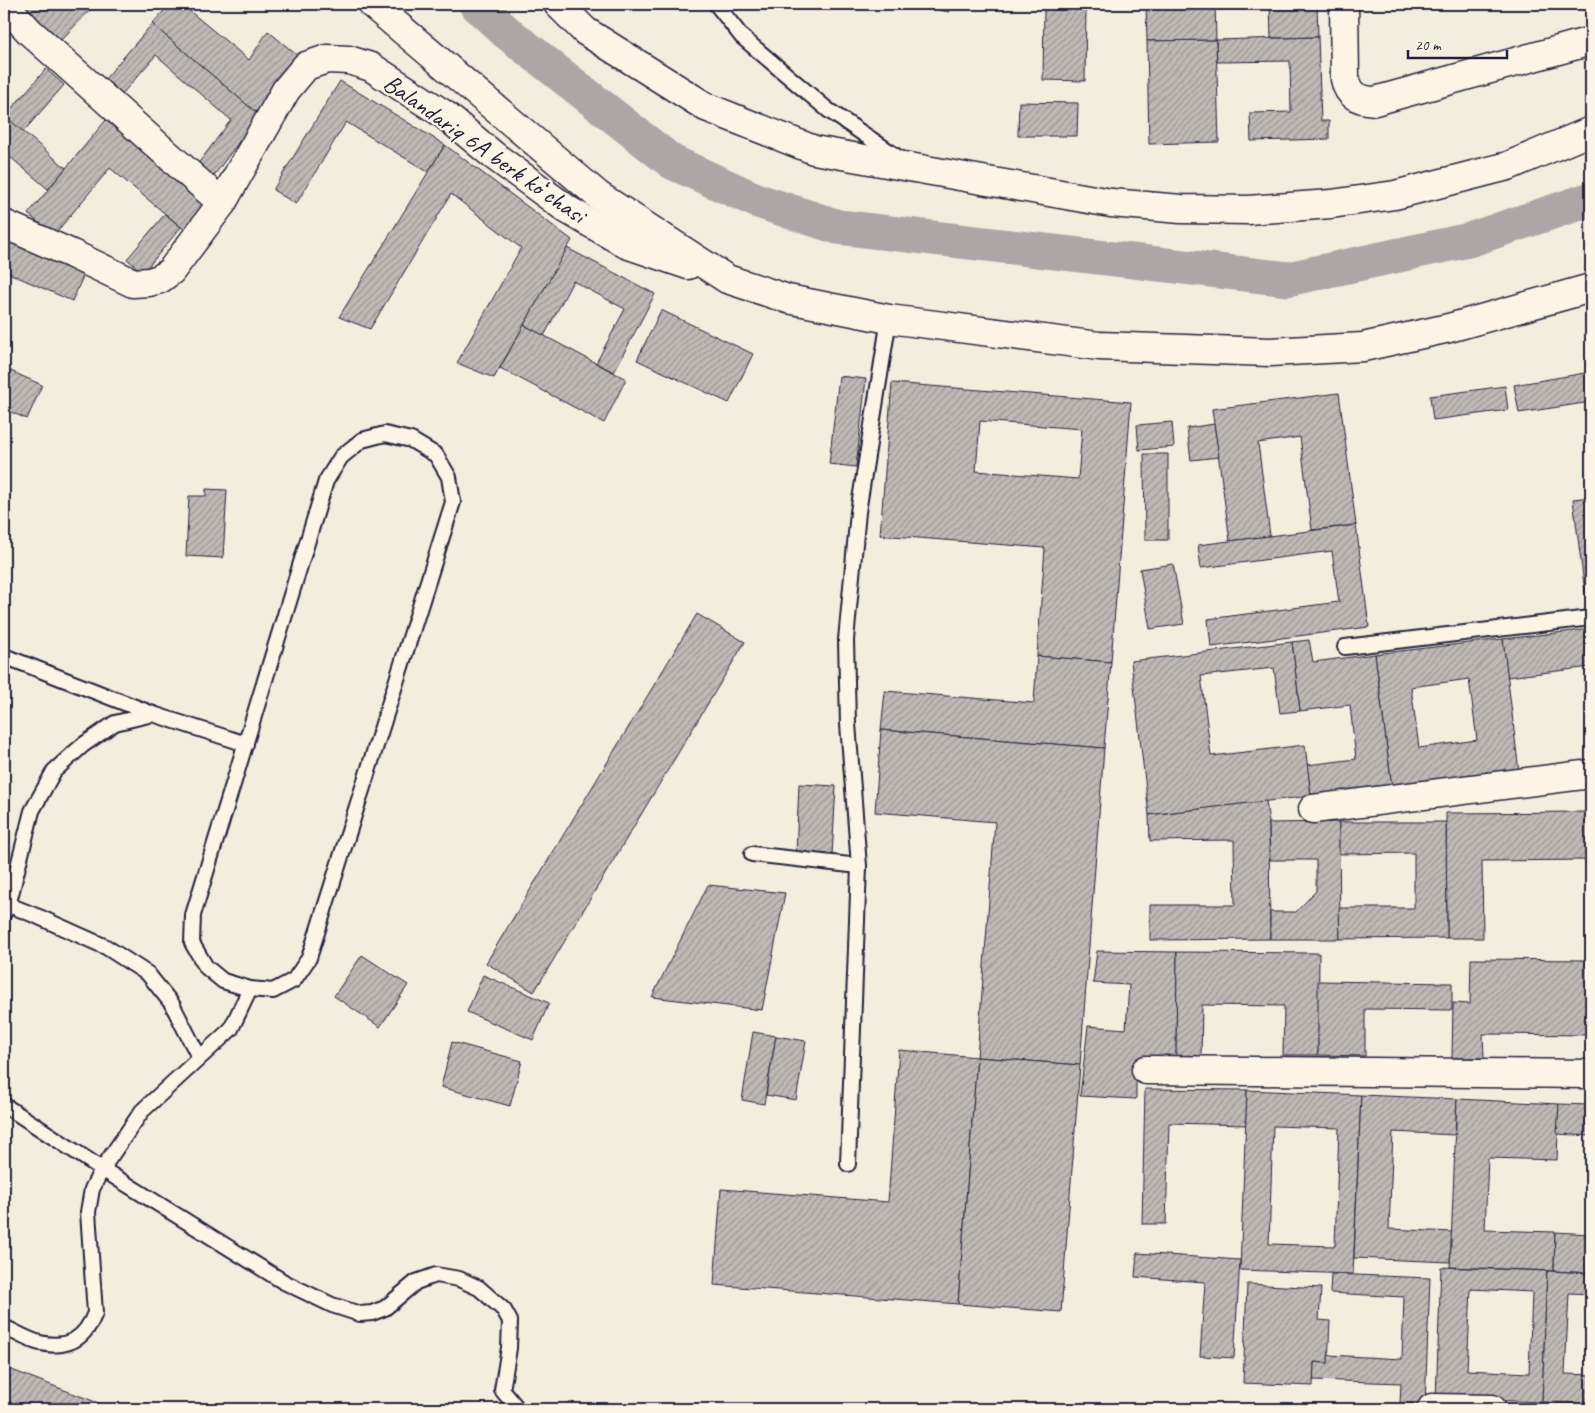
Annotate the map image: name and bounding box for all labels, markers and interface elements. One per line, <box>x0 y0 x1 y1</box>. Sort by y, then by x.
scale bar <box>1408 28 1506 60</box>
text: 20 m <box>1415 36 1442 55</box>
street label: Balandariq 6A berk koʻchasi <box>377 67 594 233</box>

